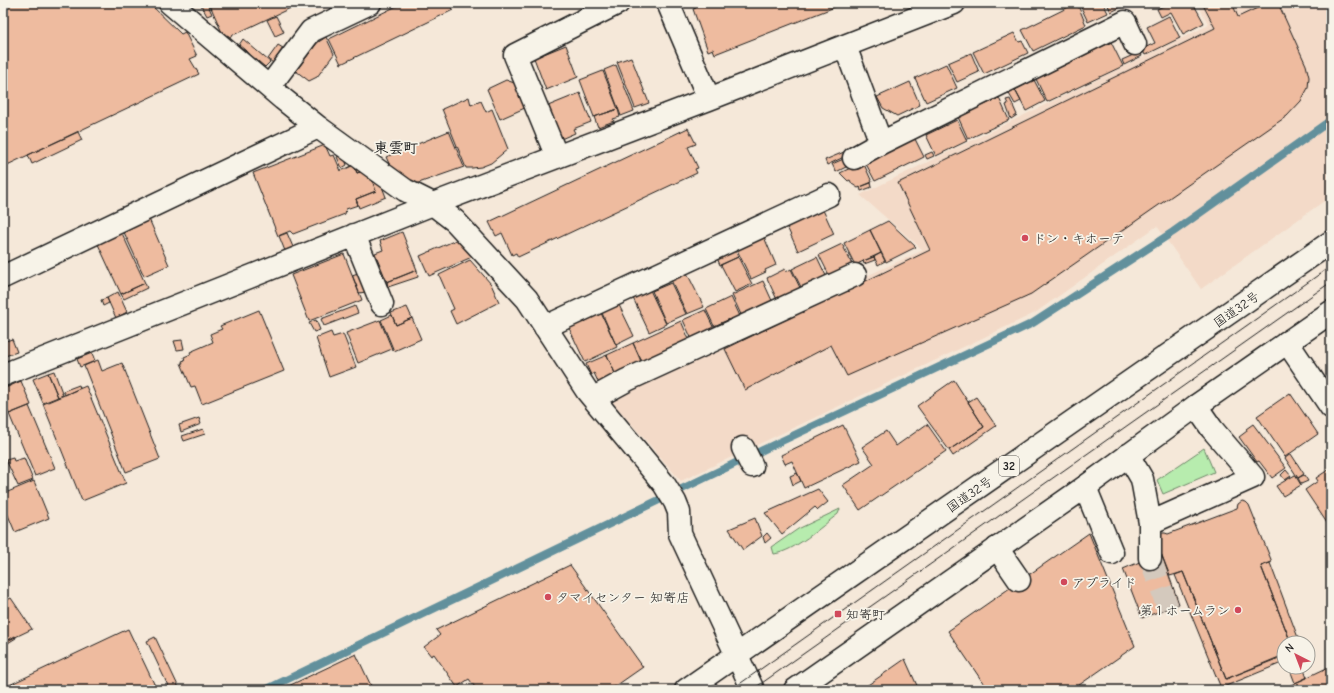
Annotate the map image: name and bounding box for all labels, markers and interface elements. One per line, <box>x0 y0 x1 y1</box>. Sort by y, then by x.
district label: 東雲町 <box>373 139 419 157</box>
place label: ドン・キホーテ <box>1033 231 1124 246</box>
marker: ドン・キホーテ <box>1020 233 1030 243</box>
street label: 国道32号 <box>1211 288 1262 331</box>
road number: 32 <box>999 456 1019 476</box>
street label: 国道32号 <box>944 473 995 516</box>
place label: アプライド <box>1072 575 1136 590</box>
marker: アプライド <box>1059 577 1069 587</box>
place label: タマイセンター 知寄店 <box>556 590 689 605</box>
marker: タマイセンター 知寄店 <box>543 592 553 602</box>
place label: 第１ホームラン <box>1140 603 1230 618</box>
marker: 第１ホームラン <box>1233 605 1243 615</box>
place label: 知寄町 <box>846 607 885 622</box>
marker: 知寄町 <box>833 609 843 619</box>
north arrow <box>1276 635 1316 675</box>
text: N <box>1283 641 1297 655</box>

